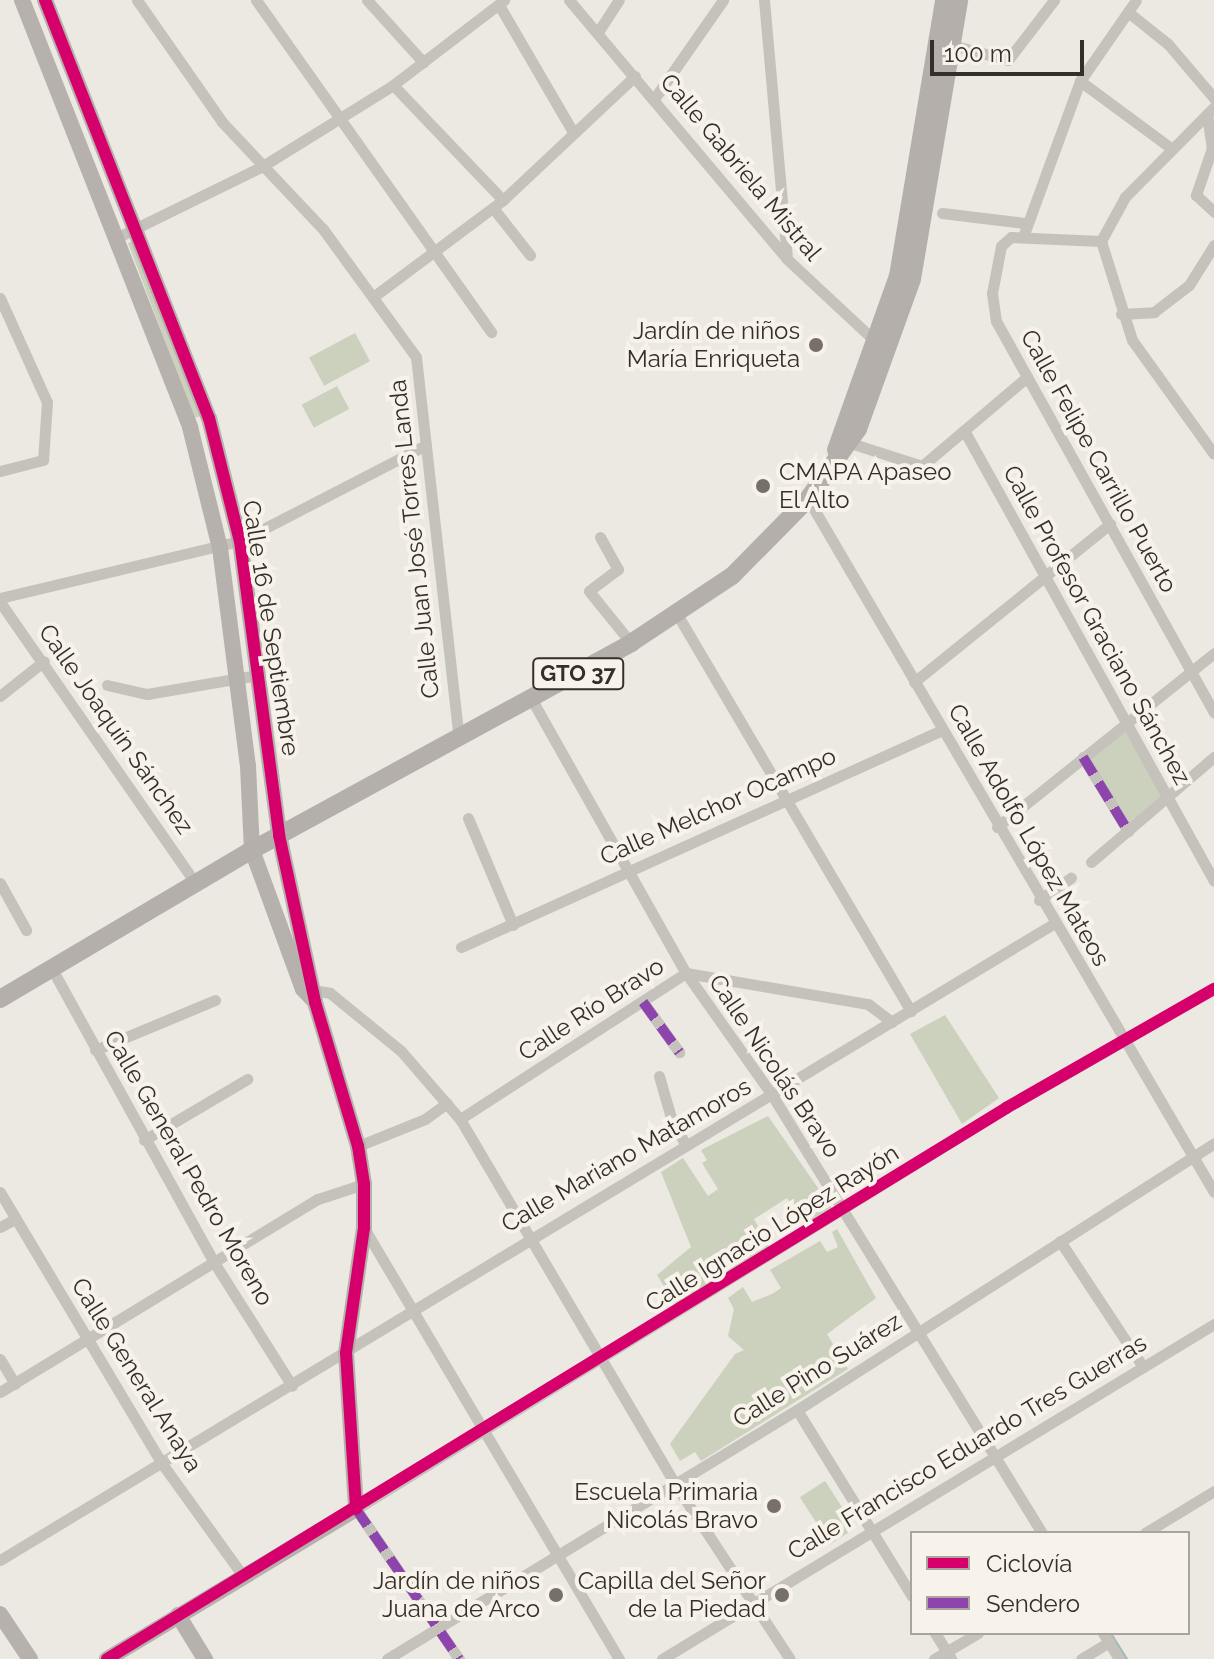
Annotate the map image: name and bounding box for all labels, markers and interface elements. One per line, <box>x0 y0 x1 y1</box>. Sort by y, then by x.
scale bar <box>934 24 1088 74</box>
text: 100 m <box>944 39 1012 68</box>
street label: Calle Gabriela Mistral <box>654 68 828 266</box>
place label: Jardín de niños María Enriqueta <box>627 317 800 373</box>
street label: Calle Felipe Carrillo Puerto <box>1015 325 1183 597</box>
marker: Jardín de niños María Enriqueta <box>807 336 825 354</box>
street label: Calle Juan José Torres Landa <box>383 377 445 701</box>
place label: CMAPA Apaseo El Alto <box>779 458 953 514</box>
street label: Calle Profesor Graciano Sánchez <box>997 460 1197 790</box>
marker: CMAPA Apaseo El Alto <box>754 477 772 495</box>
street label: Calle 16 de Septiembre <box>237 498 305 758</box>
street label: Calle Joaquín Sánchez <box>32 618 200 840</box>
road number: GTO 37 <box>532 656 624 692</box>
street label: Calle Adolfo López Mateos <box>942 698 1116 972</box>
street label: Calle Melchor Ocampo <box>595 741 841 871</box>
street label: Calle Río Bravo <box>513 951 669 1067</box>
street label: Calle Nicolás Bravo <box>703 969 847 1163</box>
street label: Calle General Pedro Moreno <box>98 1025 280 1311</box>
street label: Calle Mariano Matamoros <box>496 1072 756 1238</box>
street label: Calle Ignacio López Rayón <box>640 1138 904 1318</box>
street label: Calle General Anaya <box>65 1272 209 1478</box>
street label: Calle Pino Suárez <box>728 1307 906 1433</box>
street label: Calle Francisco Eduardo Tres Guerras <box>782 1328 1152 1566</box>
place label: Escuela Primaria Nicolás Bravo <box>574 1478 758 1534</box>
marker: Escuela Primaria Nicolás Bravo <box>765 1497 783 1515</box>
legend <box>910 1531 1190 1635</box>
text: Ciclovía <box>986 1549 1072 1578</box>
place label: Jardín de niños Juana de Arco <box>373 1567 540 1623</box>
place label: Capilla del Señor de la Piedad <box>577 1567 766 1623</box>
marker: Jardín de niños Juana de Arco <box>547 1586 565 1604</box>
marker: Capilla del Señor de la Piedad <box>773 1586 791 1604</box>
text: Sendero <box>986 1589 1080 1618</box>

